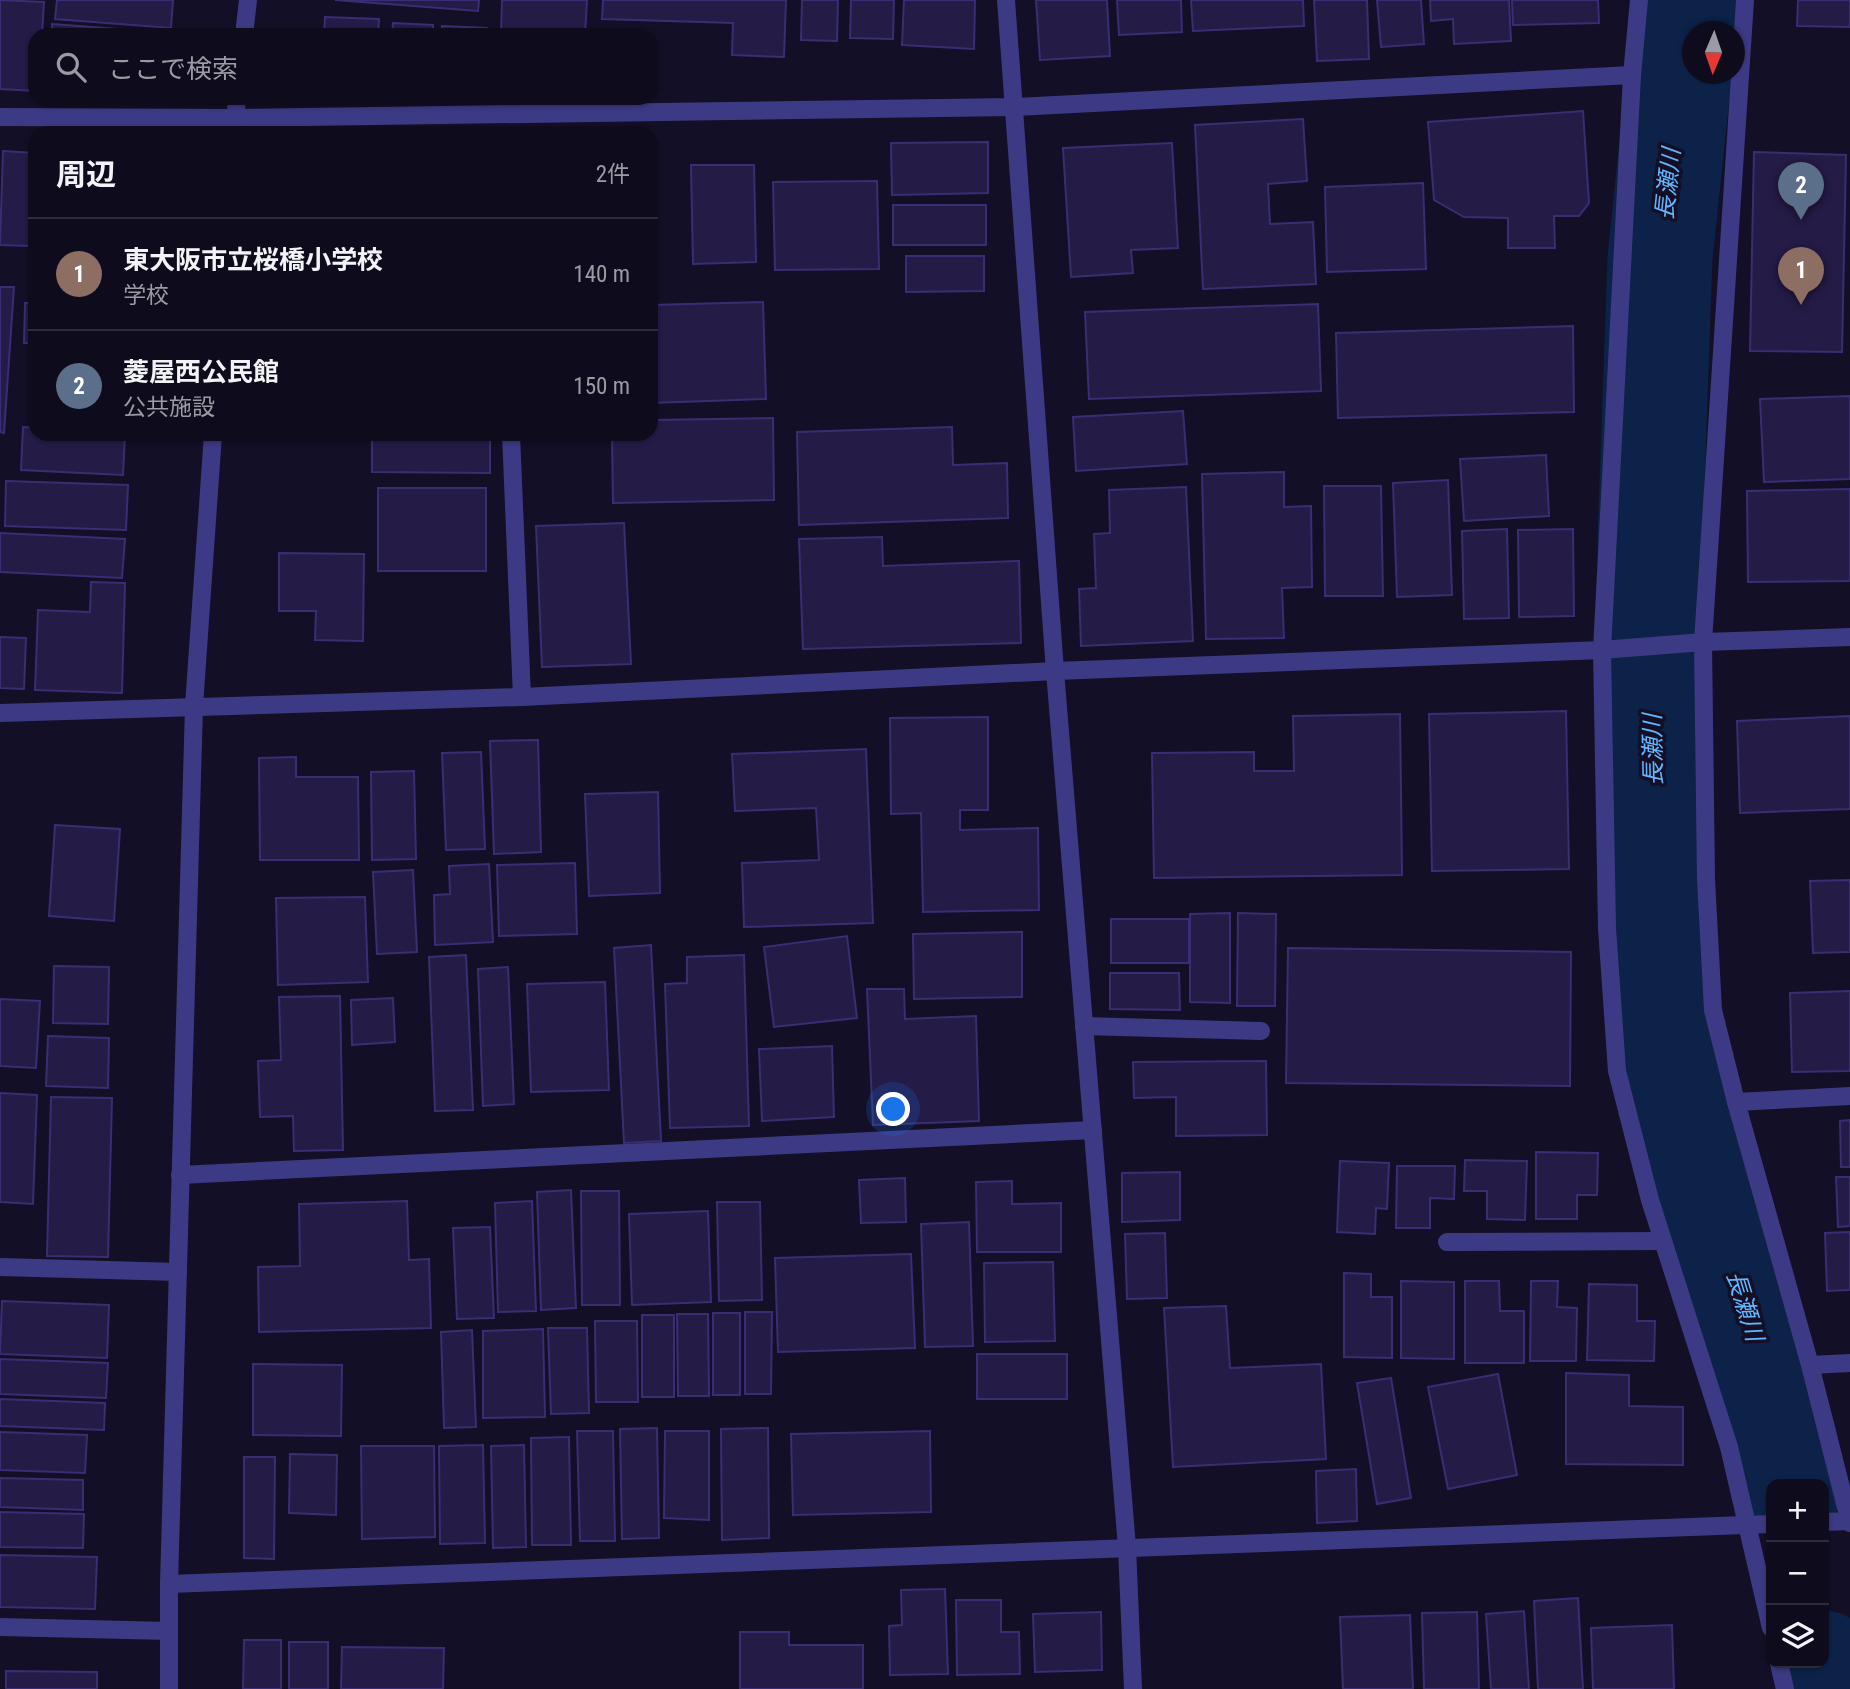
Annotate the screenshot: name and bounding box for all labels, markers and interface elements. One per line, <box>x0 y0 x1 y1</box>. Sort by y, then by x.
north arrow <box>1682 21 1745 84</box>
search box <box>28 28 658 105</box>
icon: search <box>52 48 90 86</box>
text: ここで検索 <box>108 54 238 84</box>
water label: 長瀬川 <box>1650 144 1686 221</box>
text: 周辺 <box>56 157 116 192</box>
text: 2件 <box>596 161 630 188</box>
pin: 2 <box>1778 162 1824 220</box>
text: 東大阪市立桜橋小学校 <box>123 245 383 275</box>
pin: 1 <box>1778 247 1824 305</box>
text: 1 <box>73 261 85 288</box>
text: 140 m <box>573 261 630 288</box>
text: 学校 <box>123 282 169 309</box>
text: 菱屋西公民館 <box>123 357 279 387</box>
text: 2 <box>73 373 85 400</box>
text: 150 m <box>573 373 630 400</box>
text: 公共施設 <box>123 394 215 421</box>
water label: 長瀬川 <box>1638 711 1668 786</box>
your location <box>876 1092 910 1126</box>
water label: 長瀬川 <box>1721 1267 1770 1347</box>
map controls <box>1766 1479 1829 1668</box>
button: + <box>1766 1479 1829 1542</box>
button: − <box>1766 1542 1829 1605</box>
button: layers <box>1766 1605 1829 1668</box>

